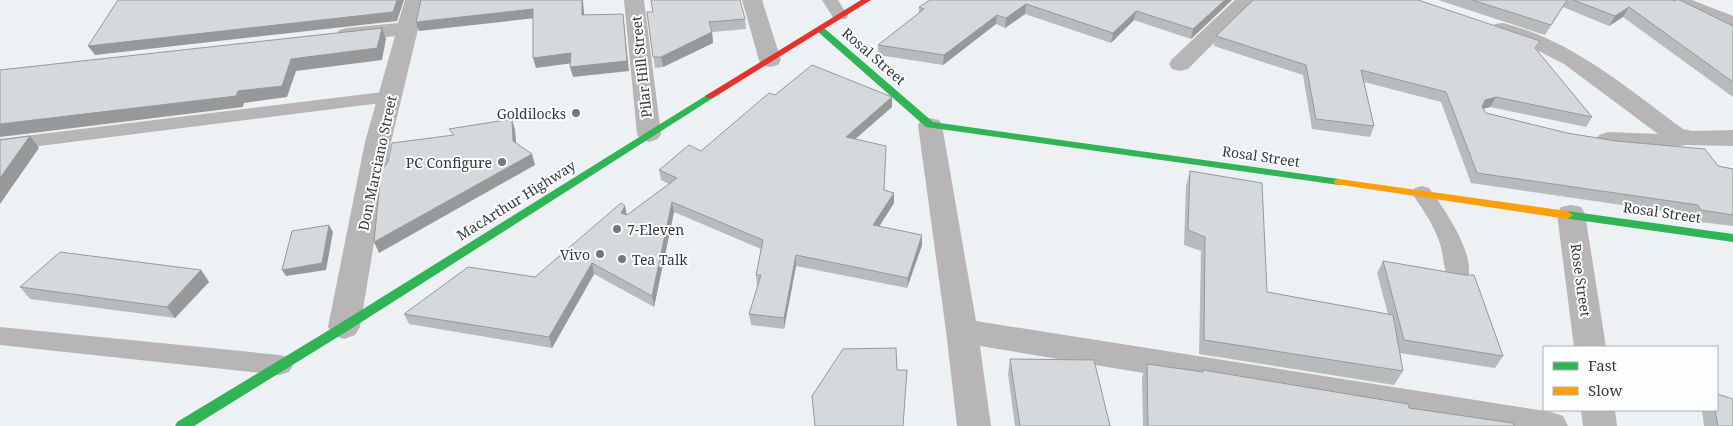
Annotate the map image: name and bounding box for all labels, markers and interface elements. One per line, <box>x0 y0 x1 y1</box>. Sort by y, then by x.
street label: Pilar Hill Street <box>626 15 656 119</box>
street label: Rosal Street <box>838 23 910 89</box>
street label: Don Marciano Street <box>353 94 401 232</box>
place label: Goldilocks <box>497 104 566 123</box>
marker: Goldilocks <box>570 107 582 119</box>
street label: Rosal Street <box>1221 141 1301 171</box>
place label: PC Configure <box>406 153 492 172</box>
street label: MacArthur Highway <box>453 156 579 244</box>
marker: PC Configure <box>496 156 508 168</box>
street label: Rosal Street <box>1622 197 1702 227</box>
place label: 7-Eleven <box>627 220 684 239</box>
marker: 7-Eleven <box>611 223 623 235</box>
street label: Rose Street <box>1566 242 1596 318</box>
place label: Vivo <box>560 245 590 264</box>
marker: Vivo <box>594 248 606 260</box>
place label: Tea Talk <box>632 250 688 269</box>
marker: Tea Talk <box>616 253 628 265</box>
legend <box>1543 346 1718 411</box>
text: Fast <box>1588 355 1617 375</box>
text: Slow <box>1588 380 1622 400</box>

